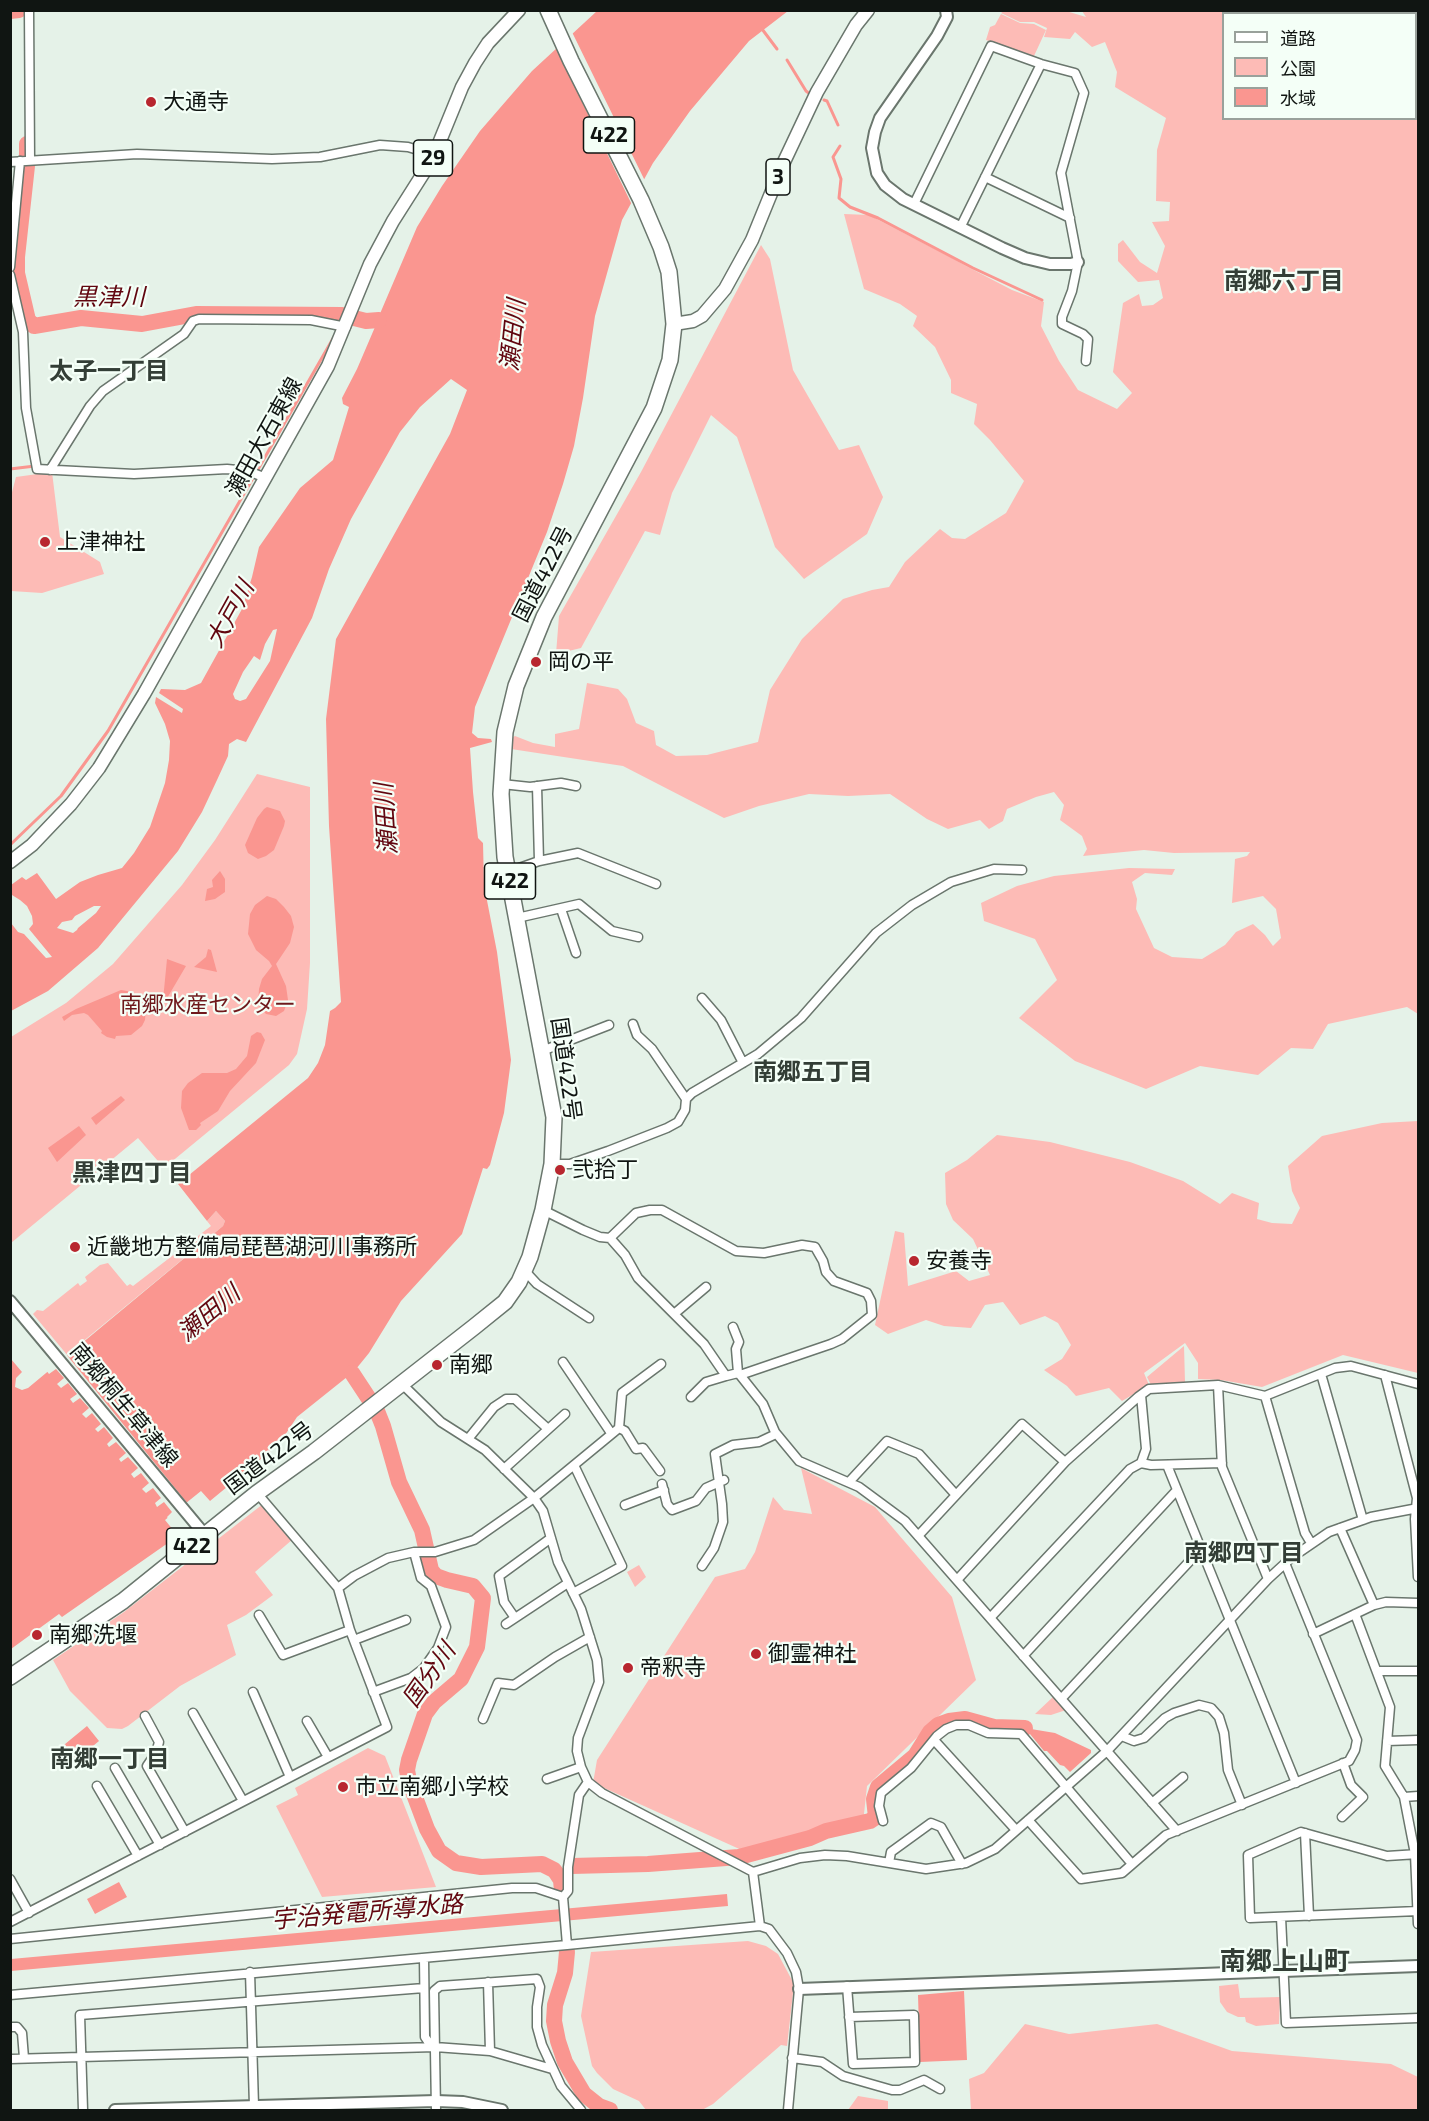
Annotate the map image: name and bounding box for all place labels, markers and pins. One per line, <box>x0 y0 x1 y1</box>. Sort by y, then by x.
place label: 大通寺 <box>163 89 229 115</box>
marker: 大通寺 <box>144 95 158 109</box>
place label: 上津神社 <box>57 529 145 555</box>
marker: 上津神社 <box>38 535 52 549</box>
place label: 岡の平 <box>548 649 614 675</box>
marker: 岡の平 <box>529 655 543 669</box>
place label: 弐拾丁 <box>572 1157 638 1183</box>
marker: 弐拾丁 <box>553 1163 567 1177</box>
place label: 近畿地方整備局琵琶湖河川事務所 <box>87 1234 417 1260</box>
marker: 近畿地方整備局琵琶湖河川事務所 <box>68 1240 82 1254</box>
place label: 安養寺 <box>926 1248 992 1274</box>
marker: 安養寺 <box>907 1254 921 1268</box>
place label: 南郷 <box>449 1352 493 1378</box>
marker: 南郷 <box>430 1358 444 1372</box>
place label: 南郷洗堰 <box>49 1622 137 1648</box>
marker: 南郷洗堰 <box>30 1628 44 1642</box>
place label: 御霊神社 <box>768 1641 856 1667</box>
marker: 御霊神社 <box>749 1647 763 1661</box>
place label: 帝釈寺 <box>640 1655 706 1681</box>
marker: 帝釈寺 <box>621 1661 635 1675</box>
place label: 市立南郷小学校 <box>355 1774 509 1800</box>
marker: 市立南郷小学校 <box>336 1780 350 1794</box>

